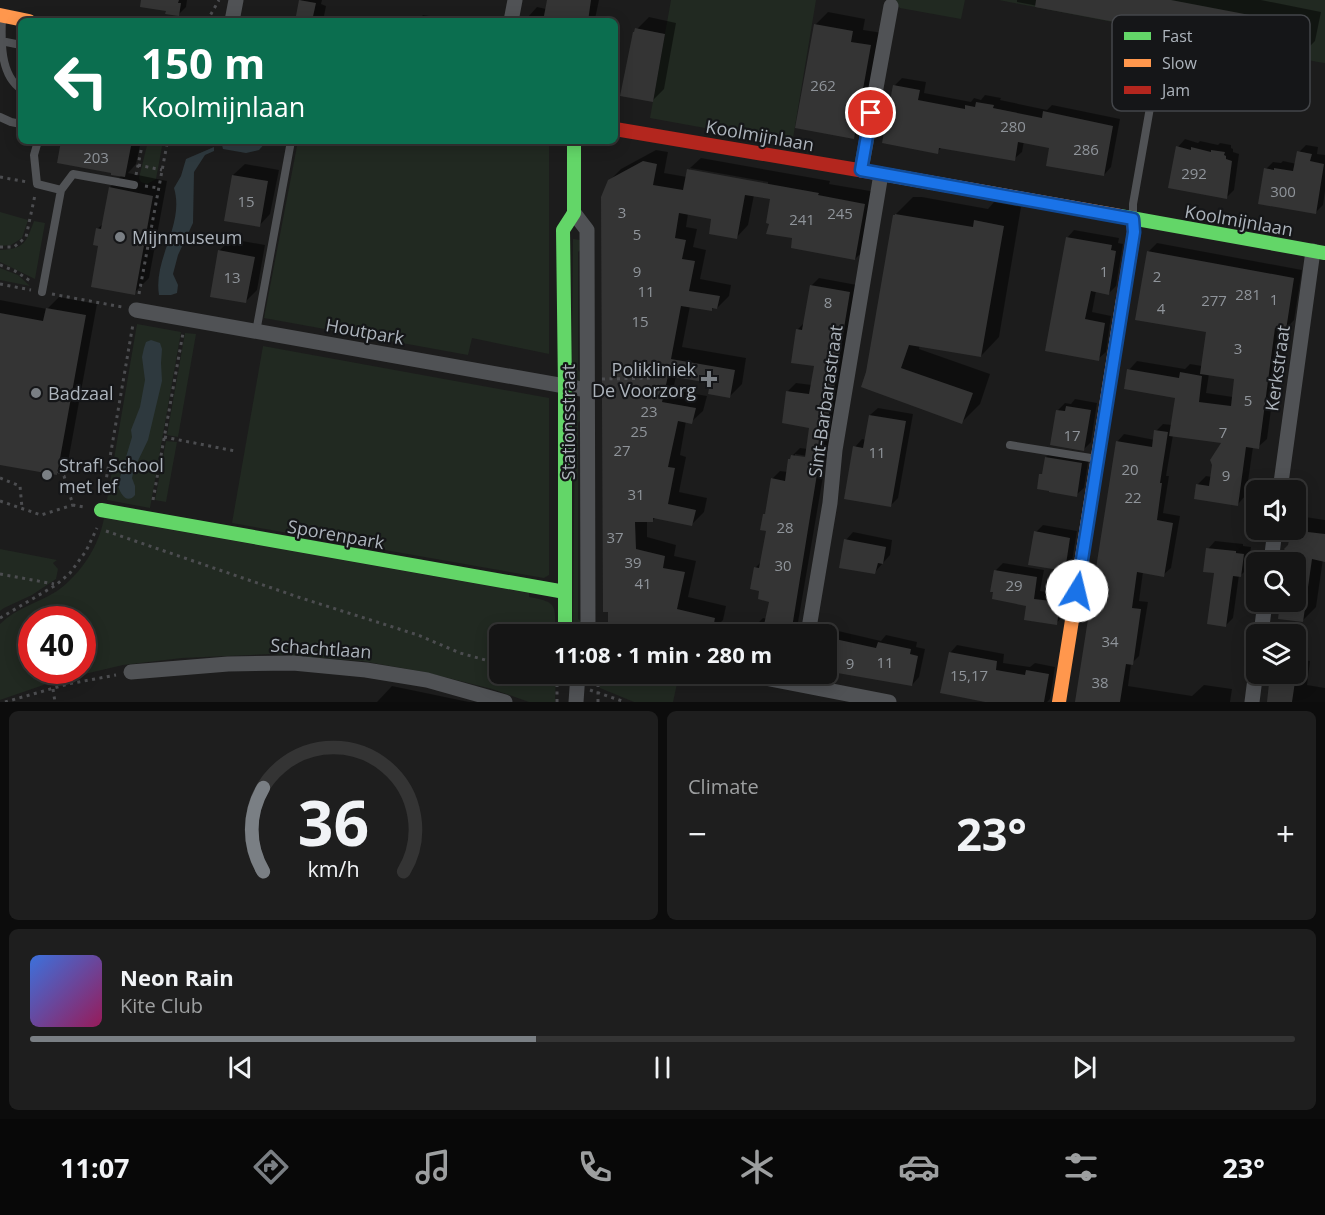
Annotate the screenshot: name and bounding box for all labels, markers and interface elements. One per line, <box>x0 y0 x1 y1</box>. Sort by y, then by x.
legend <box>1112 15 1310 111</box>
text: Fast <box>1162 25 1193 47</box>
text: 150 m <box>141 34 265 91</box>
icon: left <box>42 42 120 120</box>
text: Slow <box>1162 52 1197 74</box>
house number: 262 <box>810 75 836 95</box>
text: Jam <box>1160 79 1190 101</box>
pin <box>845 87 896 138</box>
text: Koolmijnlaan <box>141 88 305 125</box>
icon: arrive <box>854 96 887 129</box>
street label: Koolmijnlaan <box>704 114 816 156</box>
house number: 280 <box>1000 116 1026 136</box>
house number: 286 <box>1073 139 1099 159</box>
house number: 203 <box>83 147 109 167</box>
house number: 292 <box>1181 163 1207 183</box>
house number: 300 <box>1270 181 1296 201</box>
house number: 15 <box>237 191 255 211</box>
street label: Koolmijnlaan <box>1183 199 1295 241</box>
house number: 3 <box>618 202 626 222</box>
house number: 245 <box>827 203 853 223</box>
house number: 241 <box>789 209 815 229</box>
house number: 5 <box>633 224 641 244</box>
place label: Mijnmuseum <box>132 225 242 249</box>
marker: Mijnmuseum <box>113 230 127 244</box>
house number: 9 <box>633 261 641 281</box>
house number: 1 <box>1100 261 1108 281</box>
house number: 2 <box>1153 266 1161 286</box>
house number: 13 <box>223 267 241 287</box>
house number: 11 <box>637 281 655 301</box>
house number: 281 <box>1235 284 1261 304</box>
house number: 1 <box>1270 289 1278 309</box>
house number: 277 <box>1201 290 1227 310</box>
house number: 8 <box>824 292 832 312</box>
house number: 4 <box>1157 298 1166 318</box>
house number: 15 <box>631 311 649 331</box>
street label: Houtpark <box>324 312 407 350</box>
street label: Sint-Barbarastraat <box>802 323 848 479</box>
street label: Kerkstraat <box>1259 323 1295 413</box>
house number: 3 <box>1234 338 1242 358</box>
place label: Polikliniek De Voorzorg <box>592 357 697 402</box>
street label: Stationsstraat <box>556 364 580 480</box>
marker: Polikliniek De Voorzorg <box>700 370 718 388</box>
place label: Badzaal <box>48 381 114 405</box>
marker: Badzaal <box>29 386 43 400</box>
house number: 5 <box>1244 390 1252 410</box>
house number: 23 <box>640 401 658 421</box>
house number: 25 <box>630 421 648 441</box>
house number: 7 <box>1219 422 1227 442</box>
house number: 17 <box>1063 425 1081 445</box>
house number: 27 <box>613 440 631 460</box>
house number: 11 <box>868 442 886 462</box>
place label: Straf! School met lef <box>59 453 164 498</box>
house number: 20 <box>1121 459 1139 479</box>
house number: 9 <box>1222 465 1230 485</box>
marker: Straf! School met lef <box>40 468 54 482</box>
map controls <box>1246 480 1306 684</box>
button: sound <box>1246 480 1306 540</box>
house number: 31 <box>627 484 645 504</box>
house number: 22 <box>1124 487 1142 507</box>
street label: Sporenpark <box>286 514 387 554</box>
house number: 28 <box>776 517 794 537</box>
house number: 37 <box>606 527 624 547</box>
house number: 39 <box>624 552 642 572</box>
button: search <box>1246 552 1306 612</box>
house number: 30 <box>774 555 792 575</box>
position arrow <box>1045 559 1109 623</box>
house number: 41 <box>634 573 652 593</box>
house number: 29 <box>1005 575 1023 595</box>
speed limit sign: 40 <box>18 606 96 684</box>
button: layers <box>1246 624 1306 684</box>
house number: 34 <box>1101 631 1119 651</box>
street label: Schachtlaan <box>270 632 372 664</box>
text: 11:08 · 1 min · 280 m <box>554 639 772 669</box>
house number: 11 <box>876 652 894 672</box>
house number: 9 <box>846 653 854 673</box>
house number: 15,17 <box>950 665 988 685</box>
house number: 38 <box>1091 672 1109 692</box>
text: Climate <box>688 773 759 800</box>
text: 36 <box>298 779 369 864</box>
text: 23° <box>956 803 1027 864</box>
text: − <box>688 811 707 856</box>
text: + <box>1276 811 1295 856</box>
text: km/h <box>307 855 360 884</box>
text: Neon Rain <box>120 962 234 992</box>
text: Kite Club <box>120 992 203 1019</box>
icon: previous <box>224 1051 257 1084</box>
icon: pause <box>646 1051 679 1084</box>
icon: next <box>1068 1051 1101 1084</box>
icon: directions <box>250 1146 292 1188</box>
icon: music <box>412 1146 454 1188</box>
icon: phone <box>574 1146 616 1188</box>
icon: climate <box>736 1146 778 1188</box>
icon: car <box>898 1146 940 1188</box>
icon: filters <box>1060 1146 1102 1188</box>
text: 11:07 <box>60 1149 130 1186</box>
text: 23° <box>1222 1149 1265 1186</box>

